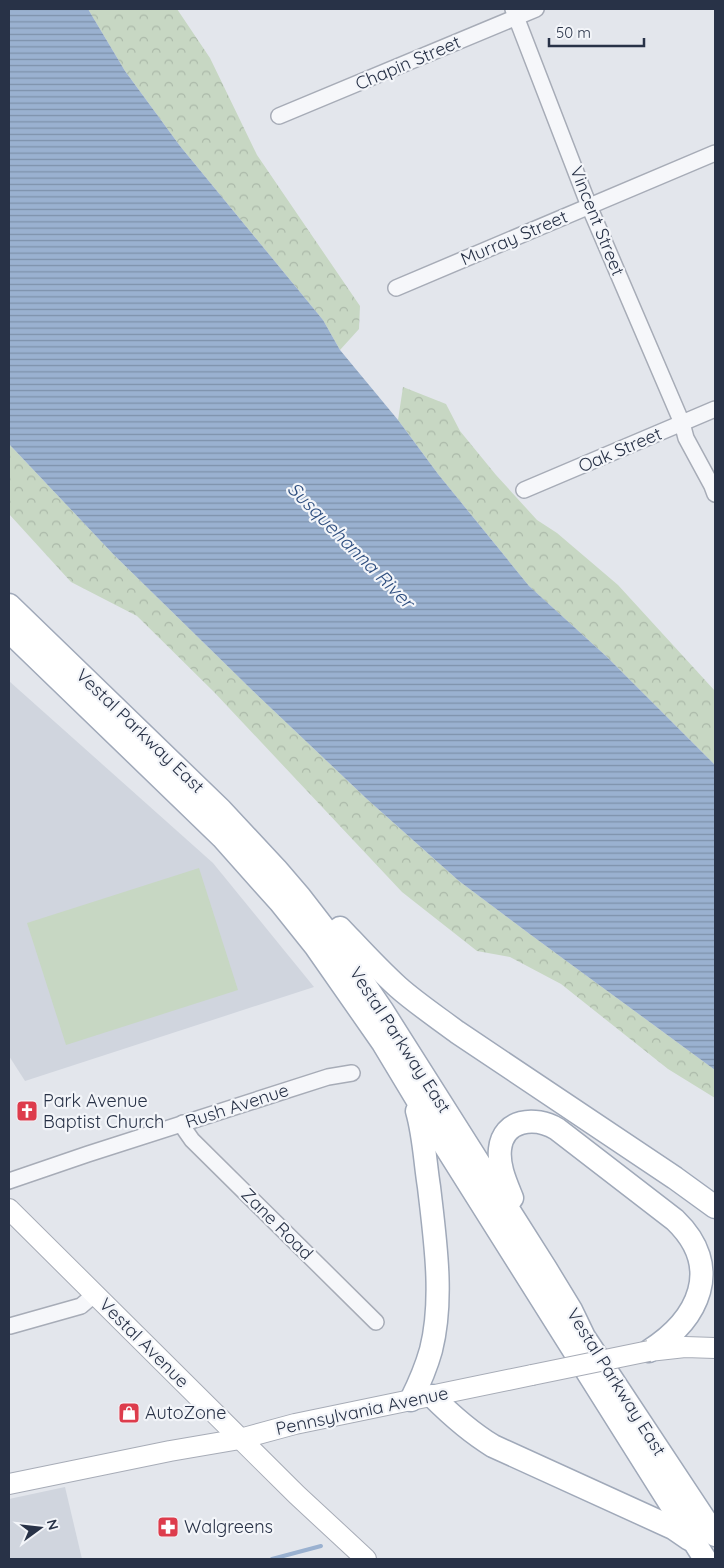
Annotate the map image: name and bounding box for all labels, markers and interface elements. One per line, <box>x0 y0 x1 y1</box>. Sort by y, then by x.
scale bar <box>549 15 644 47</box>
text: 50 m <box>556 23 591 42</box>
street label: Chapin Street <box>352 30 464 95</box>
street label: Vincent Street <box>565 163 630 279</box>
street label: Murray Street <box>457 205 571 270</box>
street label: Oak Street <box>575 422 665 477</box>
water label: Susquehanna River <box>283 477 421 615</box>
street label: Vestal Parkway East <box>71 663 209 798</box>
street label: Vestal Parkway East <box>345 962 456 1117</box>
street label: Rush Avenue <box>182 1078 291 1133</box>
place label: Park Avenue Baptist Church <box>43 1089 164 1133</box>
church icon: Park Avenue Baptist Church <box>15 1099 39 1123</box>
street label: Zane Road <box>236 1183 318 1265</box>
street label: Vestal Avenue <box>95 1293 194 1392</box>
street label: Vestal Parkway East <box>562 1304 671 1460</box>
street label: Pennsylvania Avenue <box>273 1381 450 1440</box>
shop icon: AutoZone <box>117 1401 141 1425</box>
place label: AutoZone <box>145 1401 226 1424</box>
north arrow <box>15 1503 65 1553</box>
pharmacy icon: Walgreens <box>156 1515 180 1539</box>
place label: Walgreens <box>184 1515 273 1538</box>
text: N <box>43 1517 63 1532</box>

